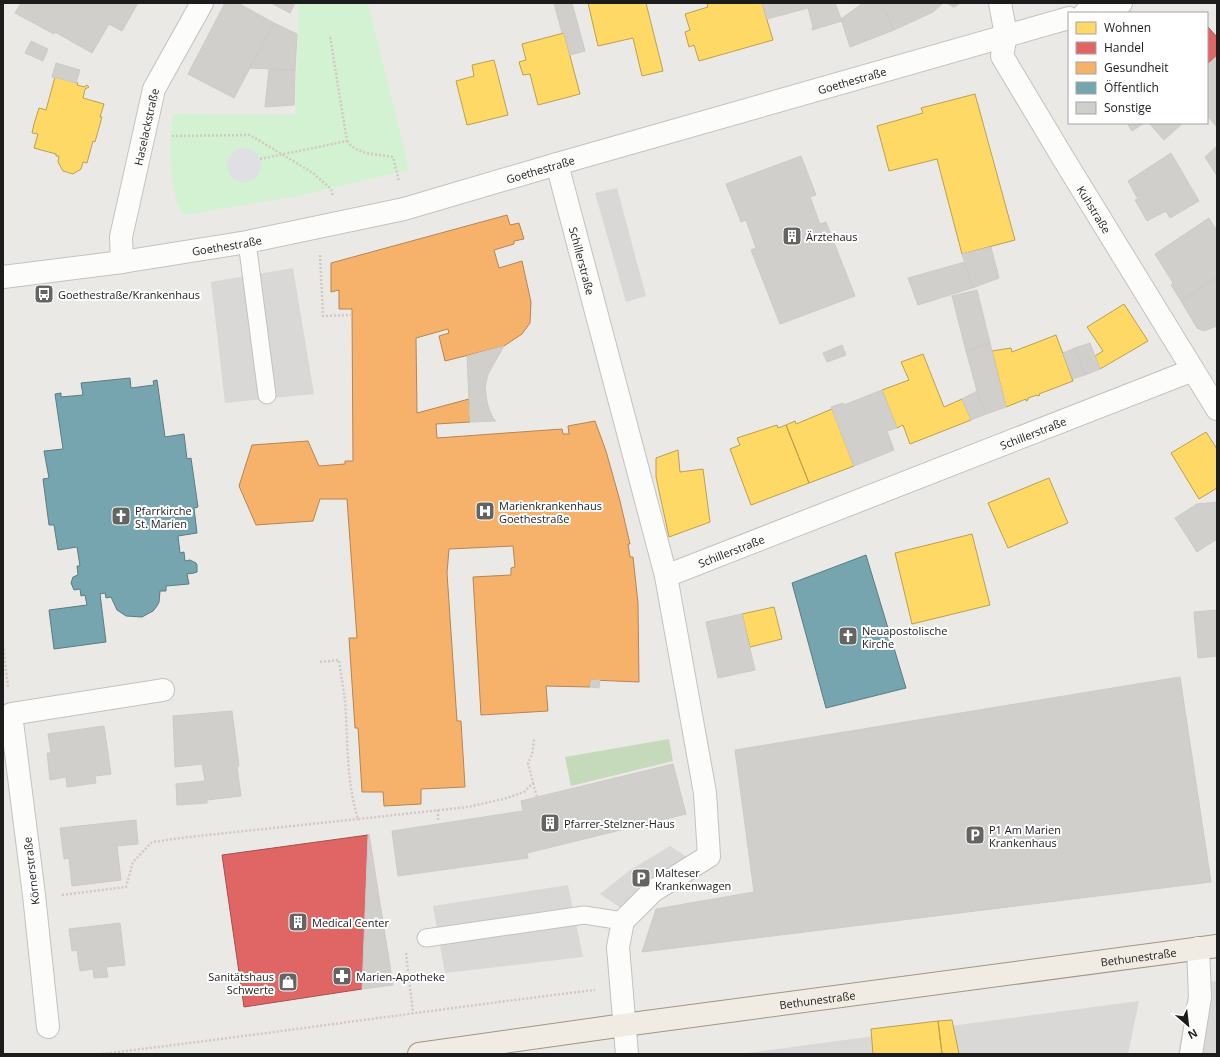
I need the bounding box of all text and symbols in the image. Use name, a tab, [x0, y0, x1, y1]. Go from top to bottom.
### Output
legend	[1068, 12, 1208, 124]
text: Wohnen	[1104, 19, 1151, 36]
text: Handel	[1104, 39, 1144, 56]
text: Gesundheit	[1104, 59, 1169, 76]
street label: Goethestraße	[816, 63, 888, 97]
text: Öffentlich	[1104, 79, 1159, 96]
street label: Haselackstraße	[130, 87, 161, 167]
text: Sonstige	[1104, 99, 1152, 116]
street label: Goethestraße	[504, 152, 576, 186]
street label: Kuhstraße	[1074, 183, 1115, 236]
street label: Schillerstraße	[566, 225, 599, 296]
building icon: Ärztehaus	[781, 225, 803, 247]
place label: Ärztehaus	[806, 229, 858, 244]
street label: Goethestraße	[191, 232, 263, 258]
bus stop icon: Goethestraße/Krankenhaus	[33, 283, 55, 305]
place label: Goethestraße/Krankenhaus	[58, 287, 200, 302]
street label: Schillerstraße	[997, 413, 1068, 452]
place label: Marienkrankenhaus Goethestraße	[499, 498, 602, 526]
hospital icon: Marienkrankenhaus Goethestraße	[474, 500, 496, 522]
place label: Pfarrkirche St. Marien	[135, 503, 192, 531]
church icon: Pfarrkirche St. Marien	[110, 505, 132, 527]
street label: Schillerstraße	[696, 531, 766, 570]
place label: Neuapostolische Kirche	[862, 623, 947, 651]
church icon: Neuapostolische Kirche	[837, 625, 859, 647]
building icon: Pfarrer-Stelzner-Haus	[539, 812, 561, 834]
place label: Pfarrer-Stelzner-Haus	[564, 816, 675, 831]
place label: P1 Am Marien Krankenhaus	[989, 822, 1061, 850]
parking icon: P1 Am Marien Krankenhaus	[964, 824, 986, 846]
street label: Körnerstraße	[19, 836, 43, 906]
place label: Malteser Krankenwagen	[655, 865, 731, 893]
parking icon: Malteser Krankenwagen	[630, 867, 652, 889]
building icon: Medical Center	[287, 911, 309, 933]
place label: Medical Center	[312, 915, 390, 930]
street label: Bethunestraße	[1100, 944, 1177, 969]
pharmacy icon: Marien-Apotheke	[331, 965, 353, 987]
place label: Sanitätshaus Schwerte	[208, 969, 274, 997]
place label: Marien-Apotheke	[356, 969, 445, 984]
shop icon: Sanitätshaus Schwerte	[277, 971, 299, 993]
street label: Bethunestraße	[778, 987, 856, 1012]
north arrow	[1168, 1005, 1208, 1045]
text: N	[1185, 1026, 1200, 1043]

